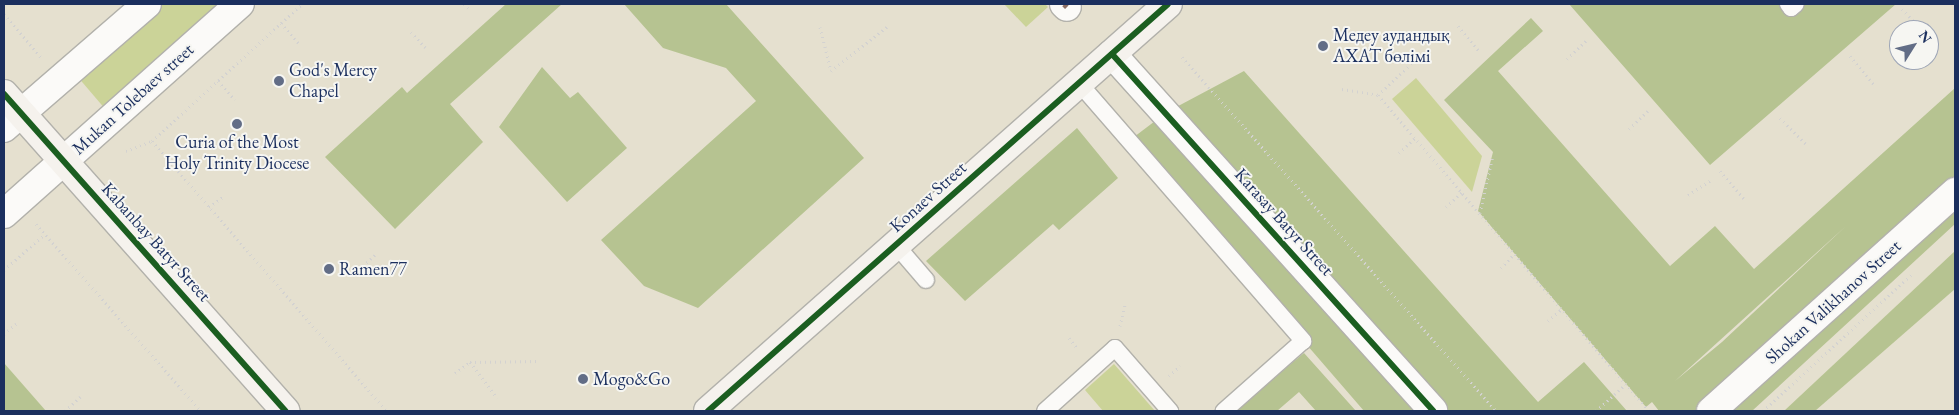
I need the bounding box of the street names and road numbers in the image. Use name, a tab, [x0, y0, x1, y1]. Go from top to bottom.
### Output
street label: Mukan Tolebaev street	[68, 39, 198, 159]
street label: Konaev Street	[885, 157, 971, 237]
street label: Karasay Batyr Street	[1230, 164, 1338, 280]
street label: Kabanbay Batyr Street	[97, 178, 215, 306]
street label: Shokan Valikhanov Street	[1761, 235, 1905, 369]

